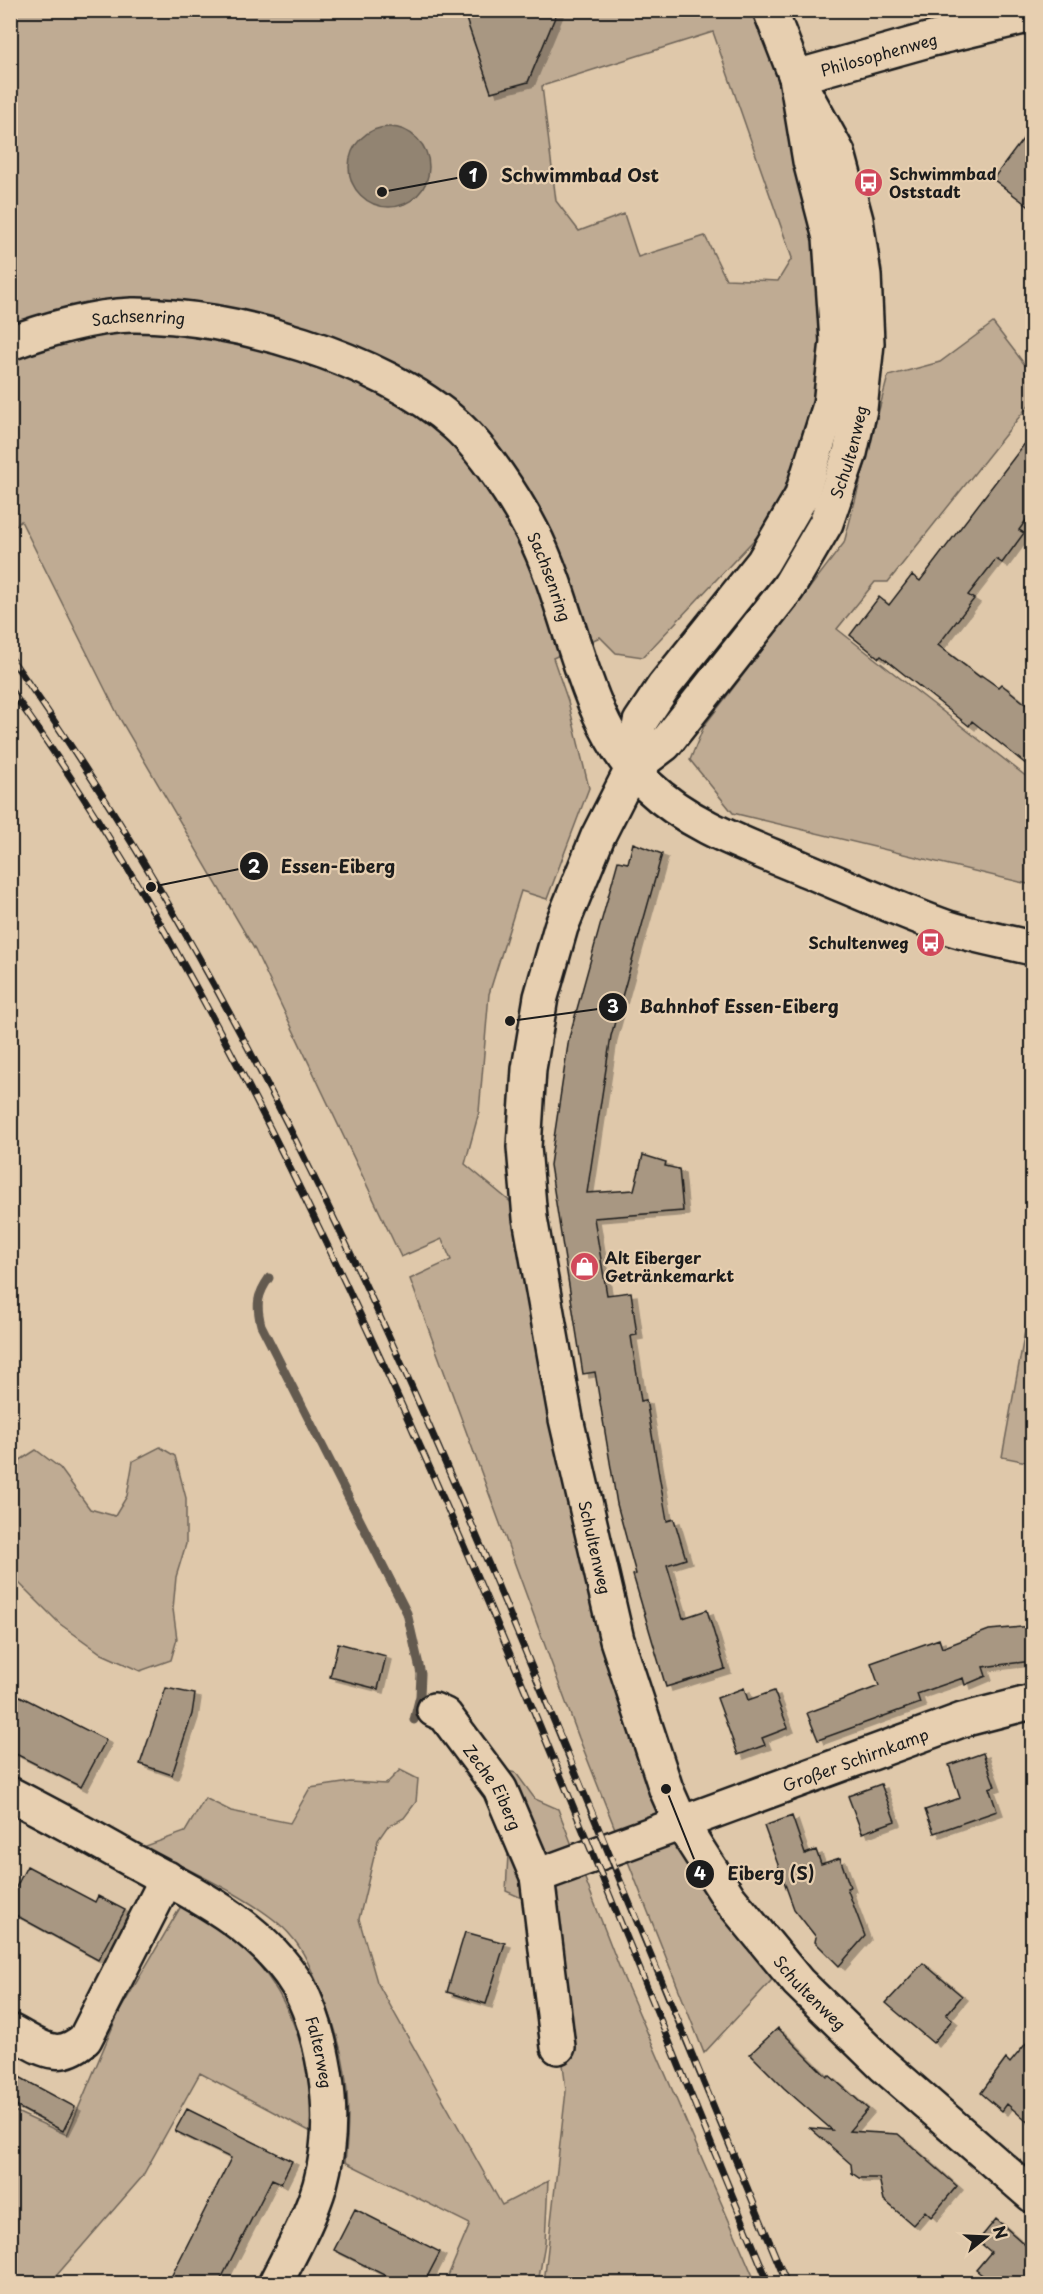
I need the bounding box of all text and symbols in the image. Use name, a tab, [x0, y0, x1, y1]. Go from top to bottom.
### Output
street label: Philosophenweg	[818, 26, 940, 82]
callout: Schwimmbad Ost	[458, 157, 671, 193]
text: 1	[469, 161, 478, 188]
text: Schwimmbad Ost	[501, 161, 659, 188]
place label: Schwimmbad Oststadt	[889, 161, 997, 203]
bus stop icon: Schwimmbad Oststadt	[852, 166, 884, 198]
street label: Sachsenring	[89, 303, 187, 332]
street label: Schultenweg	[823, 403, 872, 502]
street label: Sachsenring	[522, 527, 578, 624]
callout: Essen-Eiberg	[239, 848, 408, 884]
text: 2	[248, 852, 261, 879]
text: Essen-Eiberg	[281, 852, 395, 879]
bus stop icon: Schultenweg	[914, 926, 946, 958]
place label: Schultenweg	[808, 930, 909, 954]
callout: Bahnhof Essen-Eiberg	[598, 989, 850, 1025]
text: 3	[607, 992, 619, 1019]
text: Bahnhof Essen-Eiberg	[639, 992, 839, 1019]
place label: Alt Eiberger Getränkemarkt	[605, 1245, 734, 1287]
shop icon: Alt Eiberger Getränkemarkt	[568, 1250, 600, 1282]
street label: Schultenweg	[573, 1498, 618, 1597]
street label: Großer Schirnkamp	[779, 1721, 932, 1797]
street label: Zeche Eiberg	[458, 1739, 528, 1834]
callout: Eiberg (S)	[685, 1856, 826, 1892]
text: 4	[694, 1859, 706, 1886]
text: Eiberg (S)	[728, 1859, 814, 1886]
street label: Schultenweg	[768, 1950, 852, 2035]
street label: Falterweg	[300, 2013, 339, 2090]
north arrow	[956, 2207, 1016, 2267]
text: N	[988, 2222, 1015, 2242]

